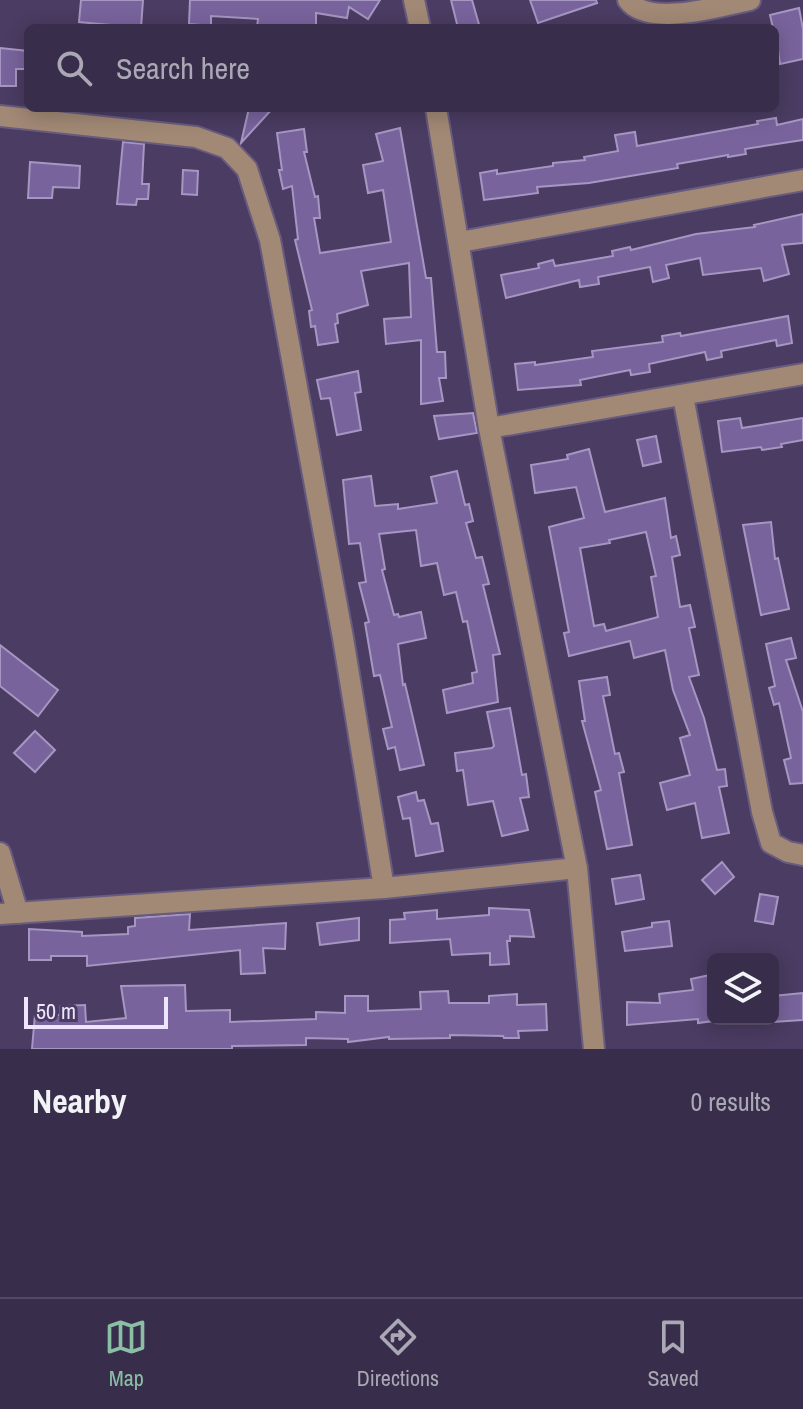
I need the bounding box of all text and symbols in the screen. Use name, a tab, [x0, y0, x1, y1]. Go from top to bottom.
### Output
search box	[24, 24, 779, 112]
icon: search	[52, 46, 96, 90]
text: Search here	[116, 48, 250, 88]
map controls	[707, 953, 779, 1025]
button: layers	[707, 953, 779, 1025]
scale bar	[24, 993, 168, 1029]
text: 50 m	[36, 996, 76, 1026]
text: Nearby	[32, 1078, 127, 1124]
text: 0 results	[690, 1084, 771, 1119]
tab: Map	[104, 1315, 148, 1393]
tab: Directions	[357, 1315, 439, 1393]
tab: Saved	[648, 1315, 699, 1393]

